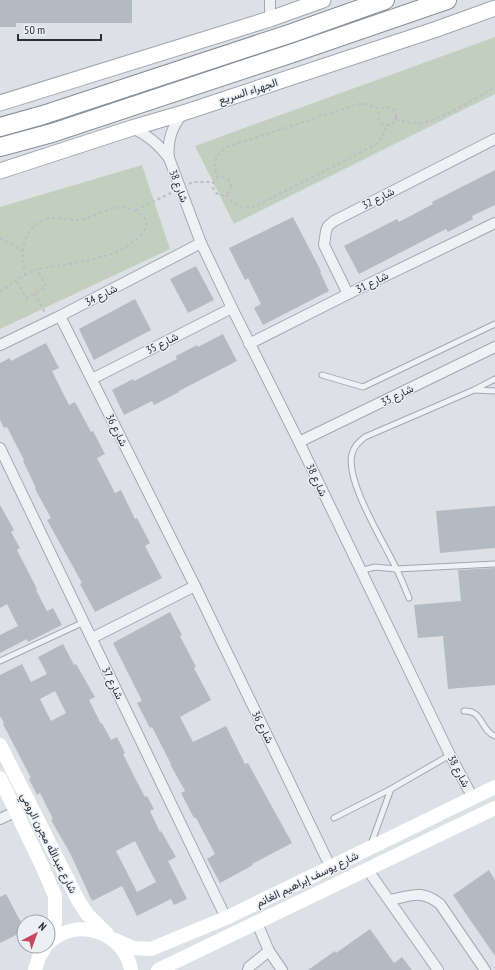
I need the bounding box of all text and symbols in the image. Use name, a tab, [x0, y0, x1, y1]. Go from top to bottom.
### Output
scale bar	[18, 16, 101, 42]
text: 50 m	[24, 22, 45, 37]
street label: الجهراء السريع	[217, 75, 280, 108]
street label: شارع 38	[165, 167, 192, 205]
street label: شارع 32	[360, 184, 397, 213]
street label: شارع 31	[353, 268, 391, 297]
street label: شارع 34	[83, 281, 120, 310]
street label: شارع 35	[144, 329, 181, 358]
street label: شارع 33	[378, 381, 416, 410]
street label: شارع 36	[102, 411, 131, 449]
street label: شارع 38	[302, 461, 331, 499]
street label: شارع 37	[98, 664, 127, 702]
street label: شارع 36	[248, 708, 277, 746]
street label: شارع 38	[444, 753, 473, 790]
street label: شارع عبدالله مجرن الرومي	[15, 790, 81, 897]
street label: شارع يوسف إبراهيم الغانم	[253, 848, 361, 911]
north arrow	[16, 914, 56, 954]
text: N	[36, 919, 49, 934]

